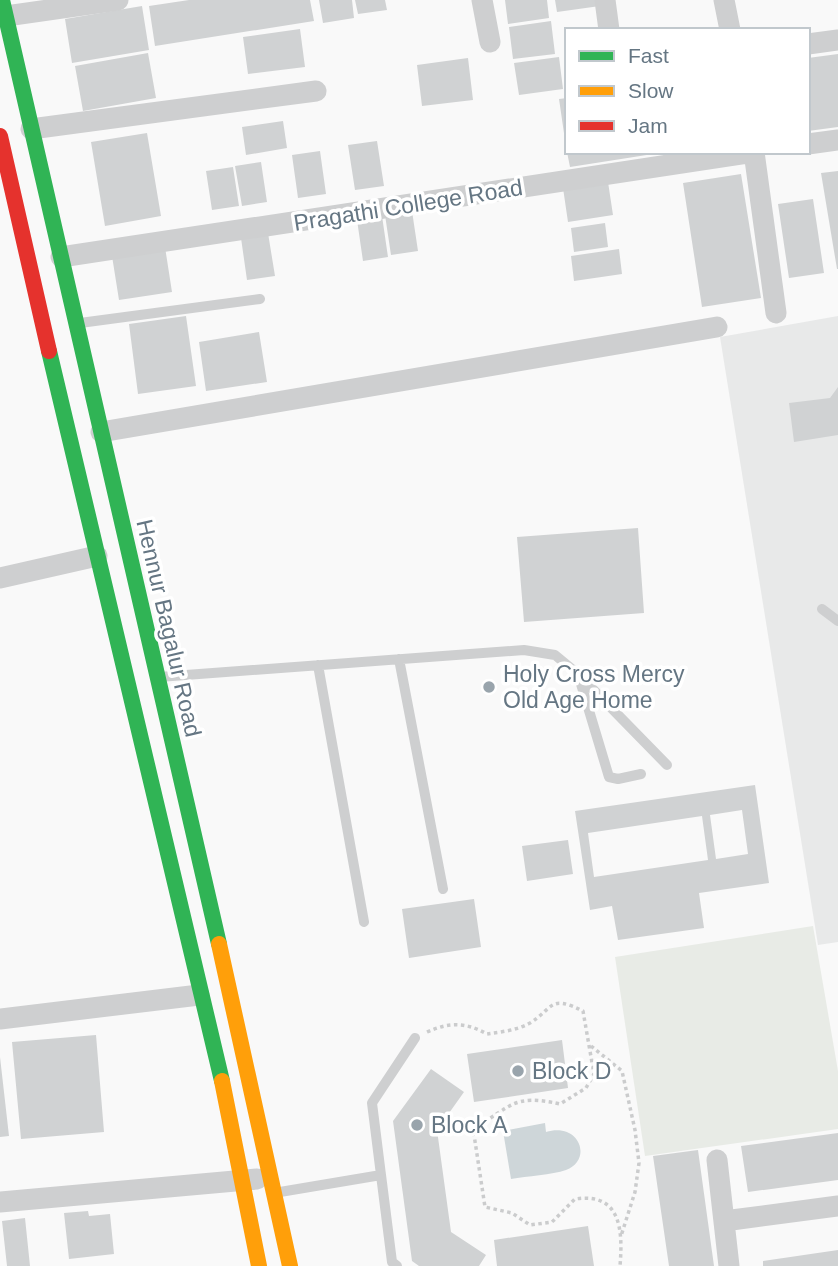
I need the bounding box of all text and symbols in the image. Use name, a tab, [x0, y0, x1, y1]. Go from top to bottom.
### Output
legend	[565, 28, 810, 154]
text: Fast	[628, 44, 669, 67]
text: Slow	[628, 79, 674, 102]
text: Jam	[628, 114, 668, 137]
street label: Pragathi College Road	[292, 174, 524, 236]
street label: Hennur Bagalur Road	[131, 517, 207, 739]
place label: Holy Cross Mercy Old Age Home	[503, 661, 685, 713]
marker: Holy Cross Mercy Old Age Home	[481, 679, 497, 695]
place label: Block D	[532, 1058, 611, 1084]
marker: Block D	[510, 1063, 526, 1079]
place label: Block A	[431, 1112, 508, 1138]
marker: Block A	[409, 1117, 425, 1133]

